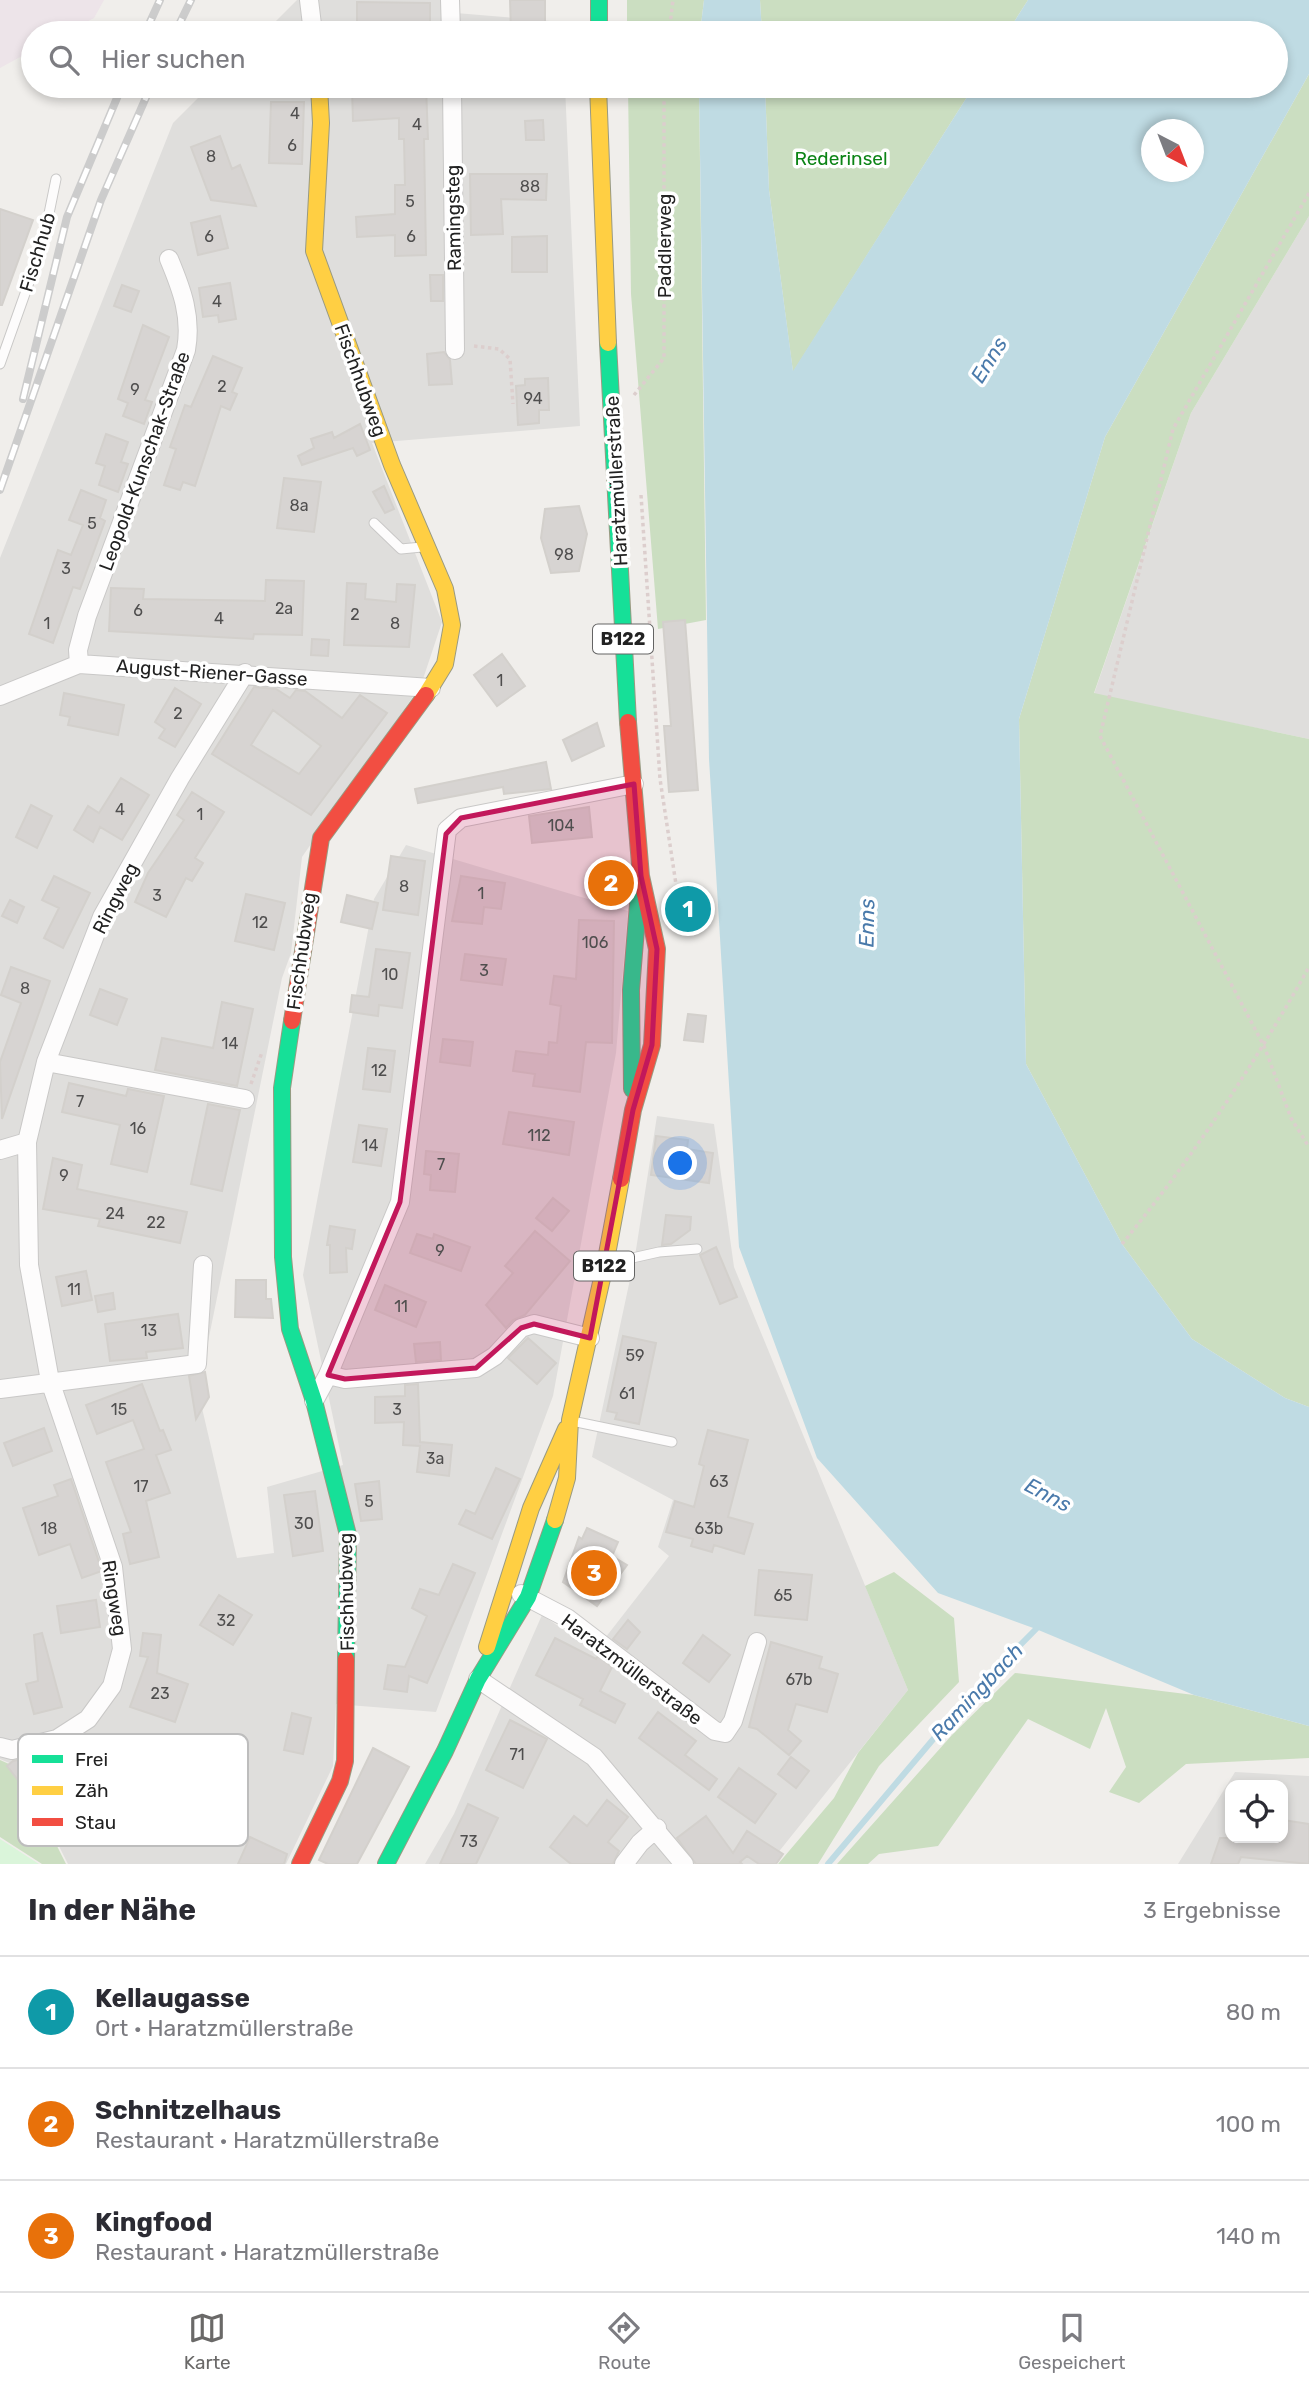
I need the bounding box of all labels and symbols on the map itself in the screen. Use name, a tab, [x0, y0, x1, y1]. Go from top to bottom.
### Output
house number: 4	[290, 104, 300, 123]
house number: 4	[412, 115, 422, 134]
north arrow	[1141, 119, 1204, 182]
house number: 6	[287, 136, 297, 155]
house number: 8	[206, 147, 216, 166]
park label: Rederinsel	[794, 147, 888, 170]
street label: Ramingsteg	[441, 165, 466, 271]
house number: 88	[520, 177, 540, 196]
house number: 5	[405, 192, 415, 211]
street label: Paddlerweg	[653, 194, 676, 298]
street label: Fischhub	[15, 210, 60, 295]
house number: 6	[204, 227, 214, 246]
house number: 6	[406, 227, 416, 246]
house number: 4	[212, 292, 222, 311]
street label: Fischhubweg	[329, 321, 392, 440]
water label: Enns	[965, 332, 1012, 387]
street label: Leopold-Kunschak-Straße	[94, 348, 195, 574]
house number: 2	[217, 377, 227, 396]
house number: 9	[130, 380, 140, 399]
house number: 94	[523, 389, 543, 408]
street label: Haratzmüllerstraße	[601, 395, 632, 567]
house number: 8a	[289, 496, 309, 515]
house number: 5	[87, 514, 97, 533]
house number: 98	[554, 545, 574, 564]
house number: 3	[61, 559, 71, 578]
house number: 2a	[275, 599, 293, 618]
house number: 6	[133, 601, 143, 620]
house number: 2	[350, 605, 360, 624]
house number: 4	[214, 609, 224, 628]
house number: 1	[44, 614, 50, 633]
house number: 8	[390, 614, 400, 633]
road number: B122	[593, 624, 653, 654]
street label: August-Riener-Gasse	[116, 654, 308, 691]
house number: 1	[497, 671, 503, 690]
house number: 2	[173, 704, 183, 723]
house number: 4	[115, 800, 125, 819]
house number: 1	[197, 805, 203, 824]
house number: 104	[548, 816, 575, 835]
pin: 2	[588, 857, 634, 909]
street label: Ringweg	[88, 859, 143, 938]
house number: 8	[399, 877, 409, 896]
pin: 1	[665, 883, 711, 935]
house number: 1	[478, 884, 484, 903]
house number: 3	[152, 886, 162, 905]
street label: Fischhubweg	[282, 891, 321, 1011]
water label: Enns	[854, 898, 879, 948]
house number: 12	[252, 913, 268, 932]
house number: 106	[582, 933, 609, 952]
house number: 3	[479, 961, 489, 980]
house number: 10	[381, 965, 399, 984]
house number: 8	[20, 979, 30, 998]
house number: 14	[222, 1034, 238, 1053]
house number: 12	[371, 1061, 387, 1080]
house number: 7	[76, 1092, 84, 1111]
house number: 16	[130, 1119, 147, 1138]
house number: 112	[527, 1126, 551, 1145]
house number: 14	[362, 1136, 378, 1155]
your location	[663, 1146, 697, 1180]
house number: 7	[437, 1155, 445, 1174]
house number: 9	[59, 1166, 69, 1185]
house number: 24	[105, 1204, 125, 1223]
house number: 22	[147, 1213, 165, 1232]
house number: 9	[435, 1241, 445, 1260]
road number: B122	[574, 1252, 634, 1280]
house number: 11	[67, 1280, 81, 1299]
house number: 11	[394, 1297, 408, 1316]
house number: 13	[141, 1321, 157, 1340]
house number: 59	[626, 1346, 645, 1365]
house number: 61	[619, 1384, 635, 1403]
house number: 15	[111, 1400, 127, 1419]
house number: 3	[392, 1400, 402, 1419]
house number: 3a	[426, 1449, 444, 1468]
house number: 63	[709, 1472, 729, 1491]
water label: Enns	[1021, 1472, 1076, 1517]
house number: 17	[133, 1477, 149, 1496]
house number: 5	[364, 1492, 374, 1511]
house number: 30	[294, 1514, 314, 1533]
house number: 18	[40, 1519, 58, 1538]
house number: 63b	[695, 1519, 723, 1538]
street label: Fischhubweg	[334, 1533, 359, 1651]
pin: 3	[571, 1547, 617, 1599]
street label: Ringweg	[97, 1558, 132, 1638]
house number: 65	[773, 1586, 793, 1605]
street label: Haratzmüllerstraße	[557, 1609, 707, 1730]
house number: 32	[216, 1611, 236, 1630]
water label: Ramingbach	[925, 1638, 1028, 1746]
house number: 67b	[786, 1670, 812, 1689]
house number: 23	[150, 1684, 170, 1703]
legend	[18, 1734, 248, 1846]
house number: 71	[509, 1745, 525, 1764]
text: Frei	[75, 1748, 108, 1771]
text: Zäh	[75, 1779, 108, 1802]
text: Stau	[75, 1811, 116, 1834]
house number: 73	[460, 1832, 478, 1851]

